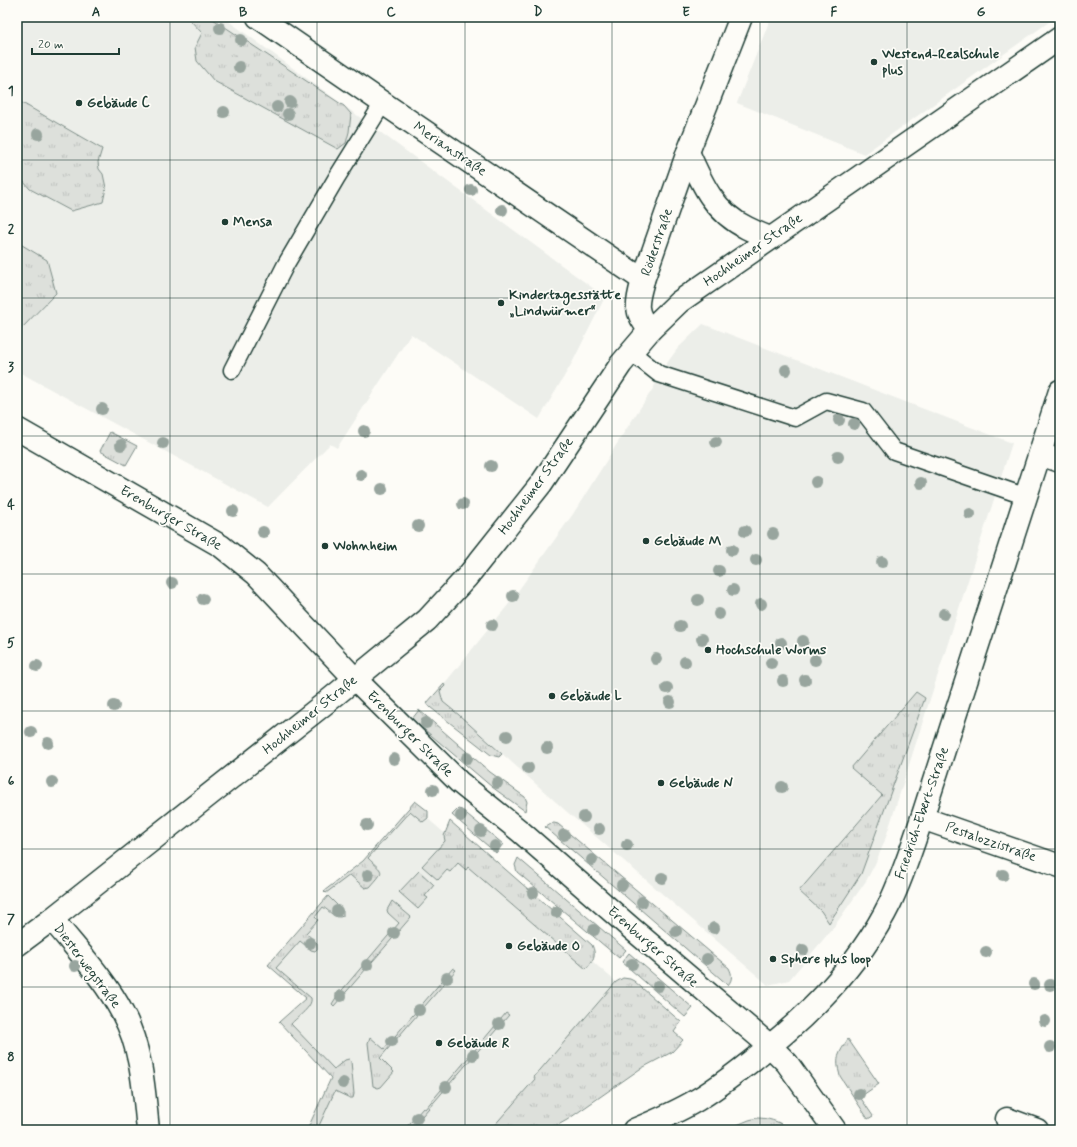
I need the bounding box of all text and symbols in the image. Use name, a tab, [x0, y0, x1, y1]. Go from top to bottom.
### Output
text: A	[92, 4, 100, 21]
text: B	[239, 4, 248, 21]
text: C	[386, 4, 396, 21]
text: D	[534, 4, 543, 21]
text: E	[682, 4, 690, 21]
text: F	[831, 4, 838, 21]
text: G	[977, 4, 986, 21]
scale bar	[32, 30, 119, 56]
text: 20 m	[38, 37, 64, 53]
place label: Westend-Realschule plus	[881, 45, 999, 79]
marker: Westend-Realschule plus	[869, 57, 879, 67]
text: 1	[8, 83, 14, 100]
place label: Gebäude C	[87, 94, 150, 112]
marker: Gebäude C	[74, 98, 84, 108]
street label: Merianstraße	[410, 118, 490, 180]
street label: Röderstraße	[637, 206, 677, 278]
street label: Hochheimer Straße	[700, 209, 806, 291]
place label: Mensa	[233, 213, 273, 231]
marker: Mensa	[220, 217, 230, 227]
text: 2	[8, 221, 15, 238]
place label: Kindertagesstätte „Lindwürmer“	[509, 286, 621, 320]
marker: Kindertagesstätte „Lindwürmer“	[496, 298, 506, 308]
text: 3	[8, 359, 14, 376]
street label: Hochheimer Straße	[494, 433, 578, 539]
street label: Erenburger Straße	[116, 481, 225, 556]
text: 4	[7, 497, 15, 514]
place label: Gebäude M	[654, 532, 721, 550]
marker: Gebäude M	[641, 536, 651, 546]
place label: Wohnheim	[332, 537, 397, 555]
marker: Wohnheim	[320, 541, 330, 551]
text: 5	[7, 635, 15, 652]
place label: Hochschule Worms	[716, 641, 827, 659]
marker: Hochschule Worms	[703, 645, 713, 655]
street label: Hochheimer Straße	[259, 671, 361, 759]
street label: Erenburger Straße	[362, 687, 457, 782]
place label: Gebäude L	[560, 687, 622, 705]
marker: Gebäude L	[547, 691, 557, 701]
street label: Friedrich-Ebert-Straße	[891, 744, 953, 882]
text: 6	[8, 773, 15, 790]
place label: Gebäude N	[669, 774, 733, 792]
marker: Gebäude N	[656, 778, 666, 788]
street label: Pestalozzistraße	[943, 818, 1039, 866]
street label: Erenburger Straße	[602, 903, 702, 993]
text: 7	[7, 911, 15, 928]
street label: Diesterwegstraße	[48, 920, 125, 1013]
place label: Gebäude O	[517, 937, 580, 955]
marker: Gebäude O	[504, 941, 514, 951]
place label: Sphere plus loop	[781, 950, 871, 968]
marker: Sphere plus loop	[768, 954, 778, 964]
place label: Gebäude R	[447, 1034, 509, 1052]
marker: Gebäude R	[434, 1038, 444, 1048]
text: 8	[7, 1049, 15, 1066]

